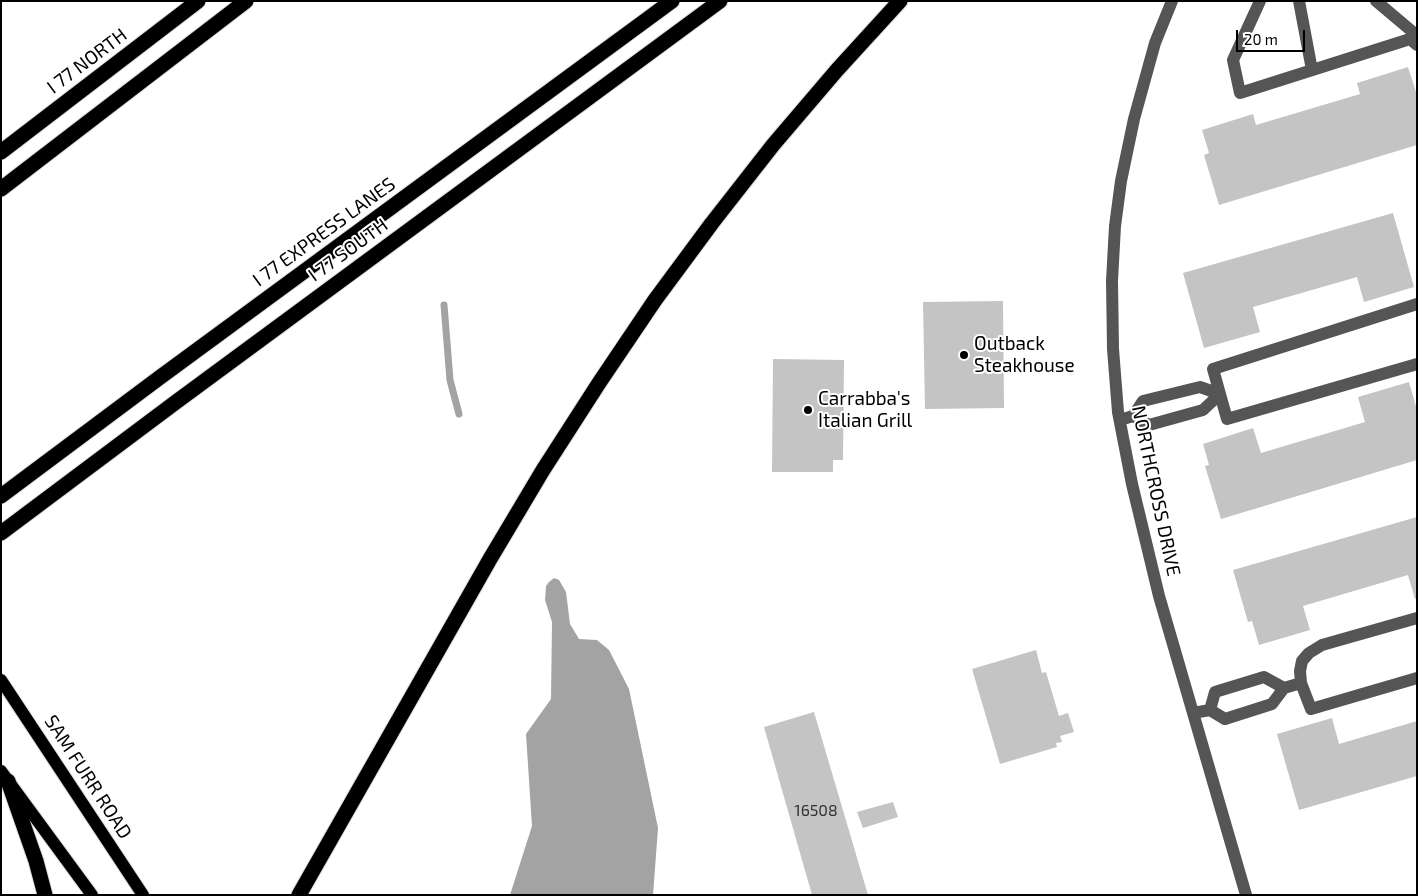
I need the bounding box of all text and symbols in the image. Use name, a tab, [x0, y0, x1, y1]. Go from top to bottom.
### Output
scale bar	[1238, 20, 1307, 52]
street label: I 77 NORTH	[43, 24, 131, 98]
text: 20 m	[1244, 30, 1278, 48]
street label: I 77 EXPRESS LANES	[248, 173, 400, 291]
street label: I 77 SOUTH	[304, 214, 392, 286]
place label: Outback Steakhouse	[974, 333, 1075, 377]
marker: Outback Steakhouse	[958, 349, 970, 361]
place label: Carrabba's Italian Grill	[818, 388, 912, 432]
marker: Carrabba's Italian Grill	[802, 404, 814, 416]
street label: NORTHCROSS DRIVE	[1127, 404, 1185, 578]
street label: SAM FURR ROAD	[40, 711, 136, 843]
house number: 16508	[794, 801, 838, 821]

